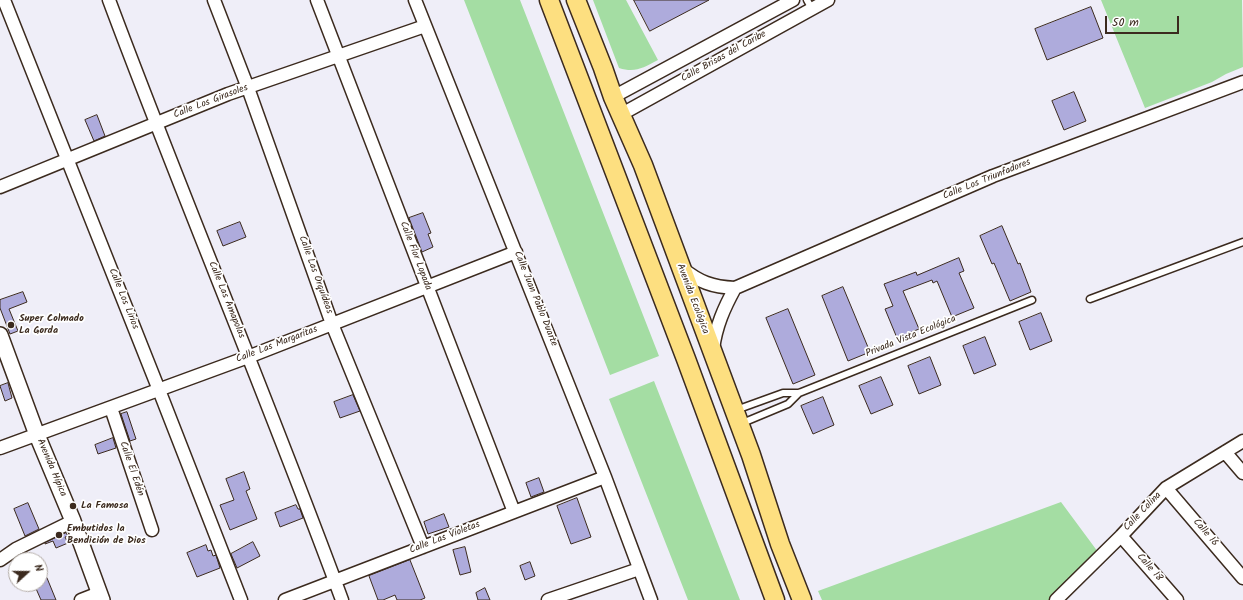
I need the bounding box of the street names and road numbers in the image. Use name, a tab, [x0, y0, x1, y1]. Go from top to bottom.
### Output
street label: Calle Brisas del Caribe	[679, 29, 769, 85]
street label: Calle Los Girasoles	[172, 82, 250, 122]
street label: Calle Los Triunfadores	[941, 157, 1033, 203]
street label: Calle Flor Lopada	[396, 220, 434, 292]
street label: Calle Las Orquídeas	[295, 234, 335, 316]
street label: Calle Juan Pablo Duarte	[510, 250, 560, 348]
street label: Calle Las Amapolas	[205, 260, 247, 340]
street label: Avenida Ecológica	[673, 262, 711, 336]
street label: Calle Los Lirios	[105, 267, 141, 331]
street label: Privada Vista Ecológica	[864, 313, 958, 361]
street label: Calle Las Margaritas	[235, 324, 319, 366]
street label: Avenida Hípica	[33, 437, 69, 499]
street label: Calle El Edén	[116, 440, 146, 498]
street label: Calle Colina	[1122, 490, 1164, 534]
street label: Calle 16	[1190, 517, 1220, 549]
street label: Calle Las Violetas	[408, 519, 482, 557]
street label: Calle 18	[1134, 552, 1164, 584]

